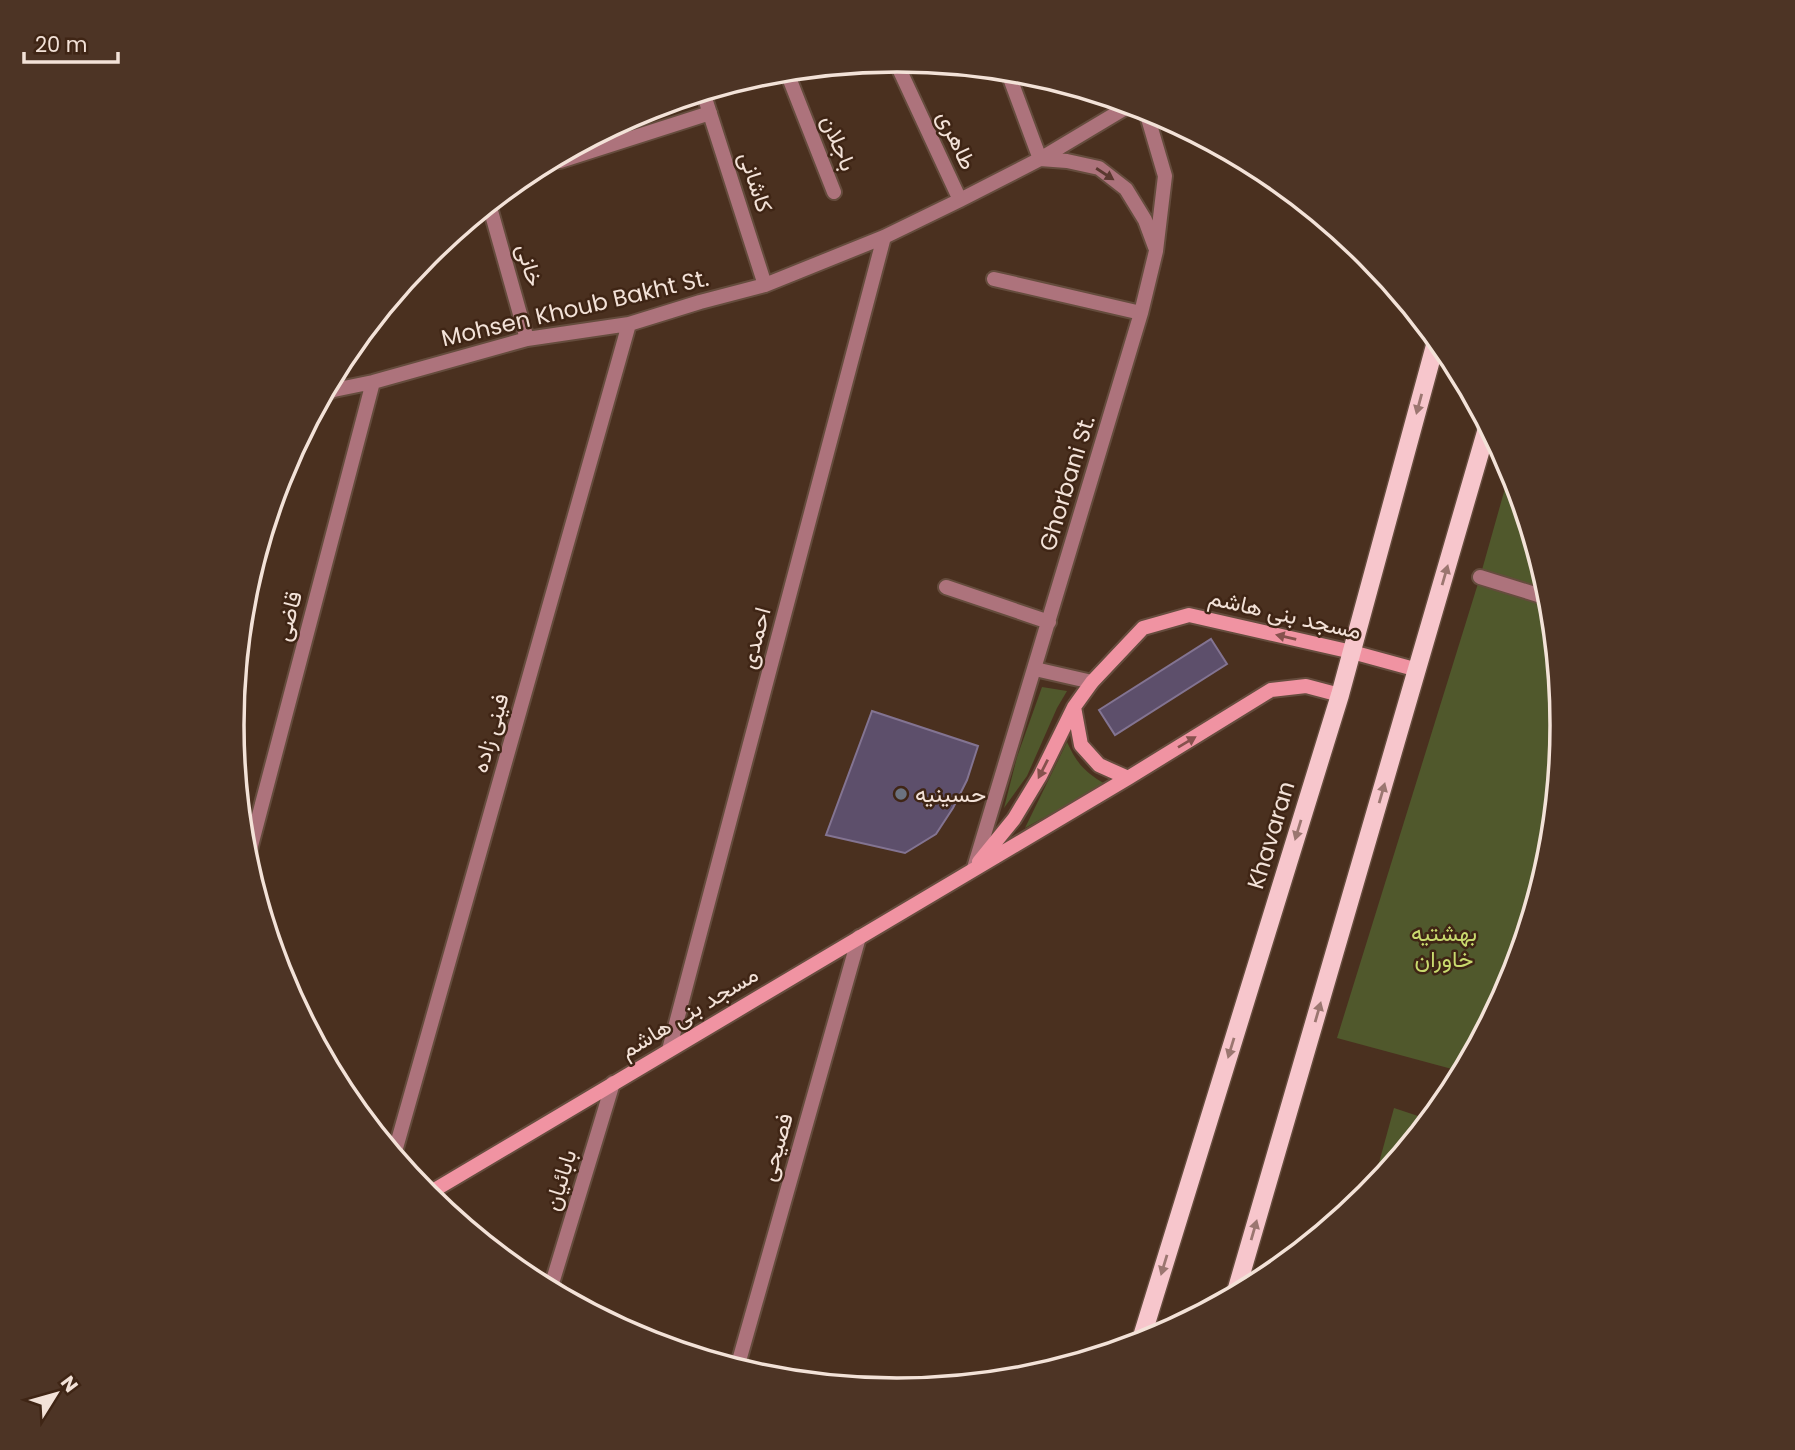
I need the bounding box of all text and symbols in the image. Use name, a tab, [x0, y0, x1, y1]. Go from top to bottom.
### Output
scale bar	[24, 21, 119, 65]
text: 20 m	[35, 30, 88, 59]
street label: طاهری	[929, 105, 985, 175]
street label: باجلان	[813, 110, 865, 176]
street label: کاشانی	[731, 148, 781, 216]
one-way arrow	[1095, 167, 1115, 180]
street label: خانی	[509, 240, 551, 290]
street label: Mohsen Khoub Bakht St.	[438, 262, 712, 354]
one-way arrow	[1413, 393, 1424, 415]
street label: Ghorbani St.	[1031, 411, 1103, 555]
one-way arrow	[1441, 564, 1451, 585]
street label: مسجد بنی هاشم	[1205, 581, 1365, 647]
street label: قاضی	[266, 587, 310, 645]
street label: احمدی	[731, 604, 779, 672]
one-way arrow	[1275, 631, 1297, 642]
street label: فینی زاده	[463, 690, 517, 776]
one-way arrow	[1177, 736, 1196, 748]
one-way arrow	[1038, 759, 1049, 779]
street label: Khavaran	[1239, 777, 1303, 893]
place label: حسینیه	[915, 778, 986, 810]
one-way arrow	[1377, 782, 1387, 803]
marker: حسینیه	[893, 786, 909, 802]
one-way arrow	[1293, 820, 1303, 841]
park label: بهشتیه خاوران	[1411, 917, 1477, 975]
street label: مسجد بنی هاشم	[614, 958, 764, 1066]
one-way arrow	[1313, 1000, 1324, 1022]
one-way arrow	[1226, 1038, 1236, 1059]
street label: فصیحی	[751, 1109, 801, 1185]
street label: بابائیان	[536, 1145, 584, 1215]
one-way arrow	[1250, 1219, 1260, 1240]
one-way arrow	[1159, 1255, 1169, 1276]
north arrow	[21, 1359, 91, 1429]
text: N	[54, 1370, 84, 1398]

